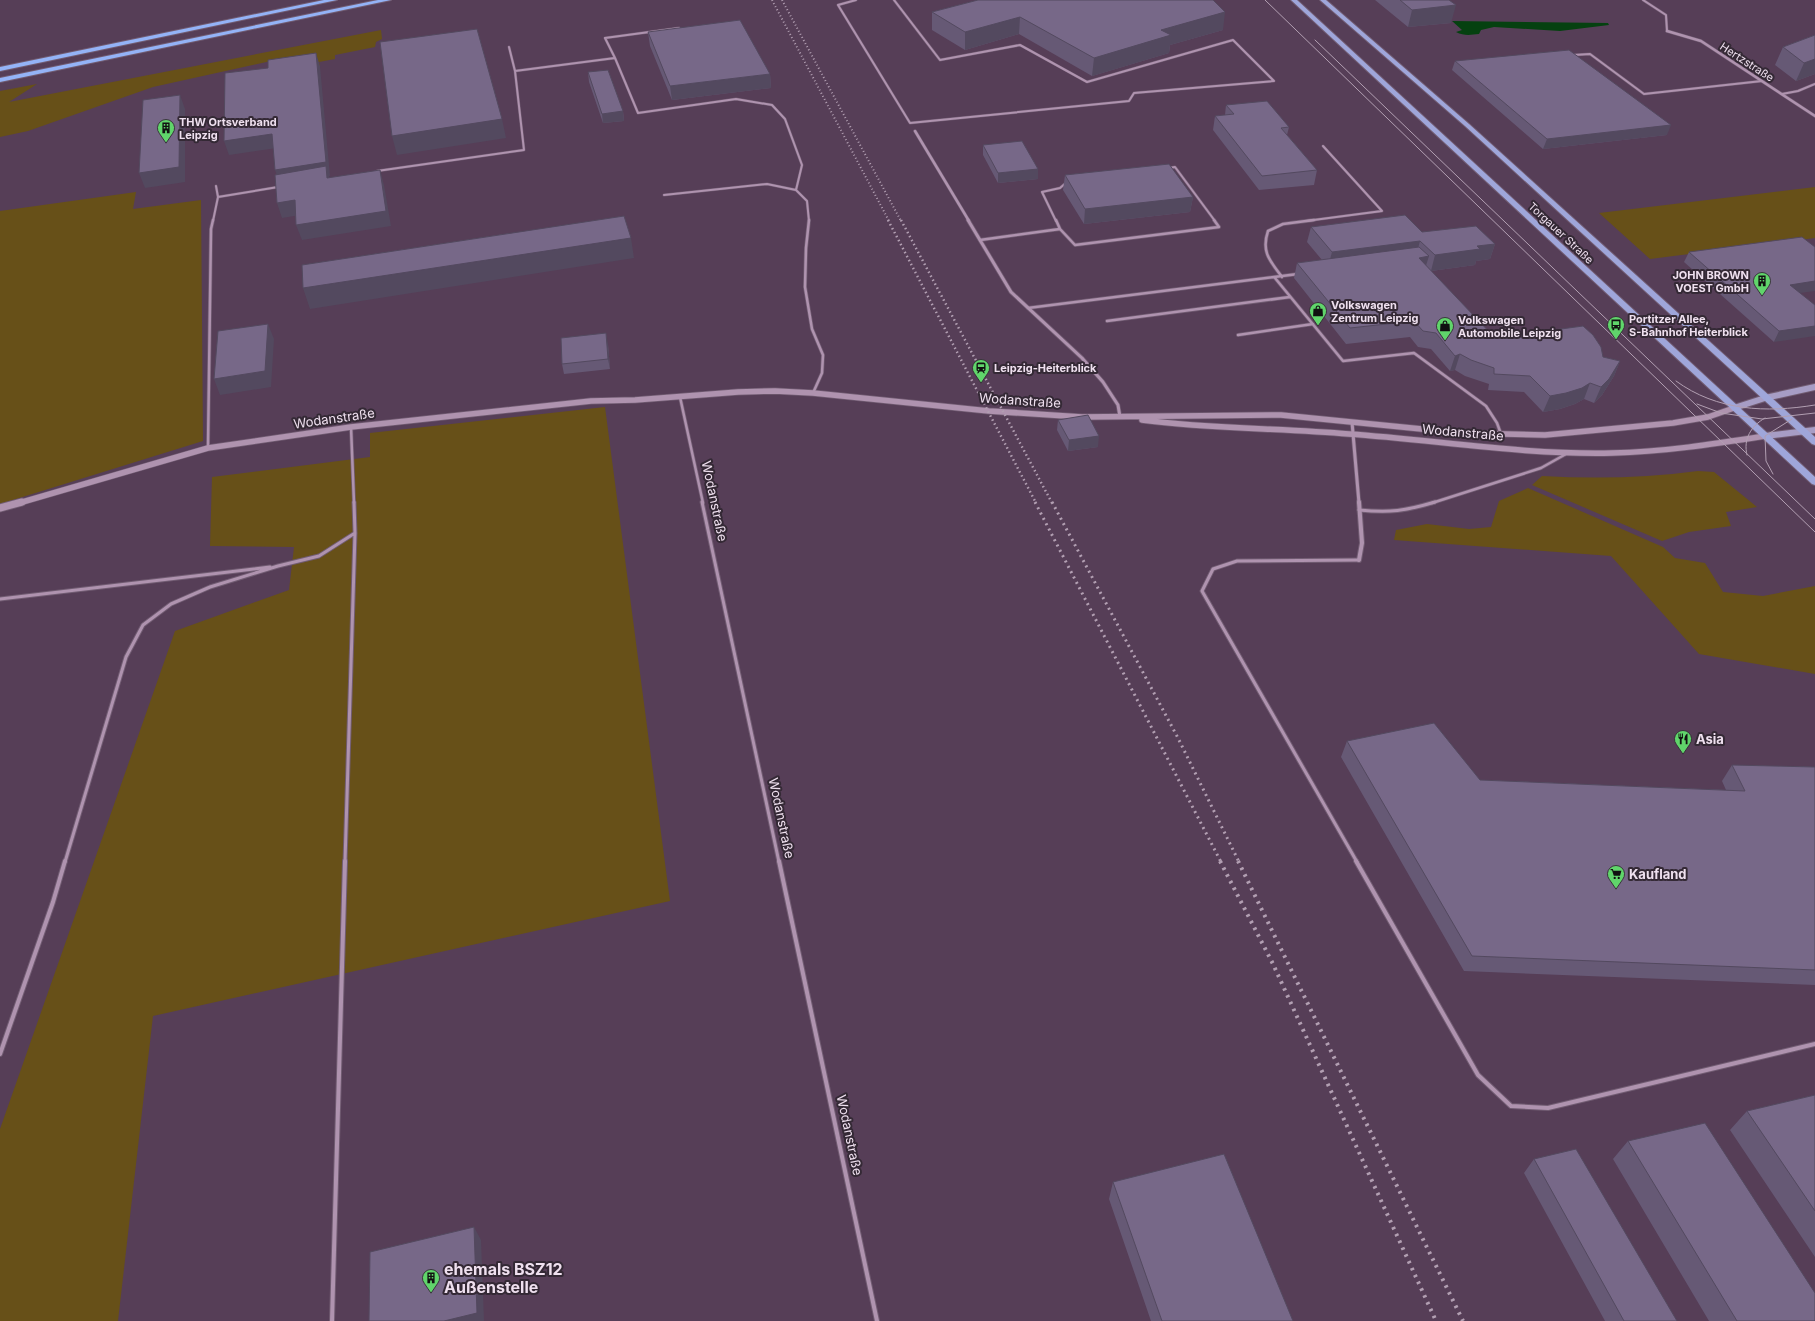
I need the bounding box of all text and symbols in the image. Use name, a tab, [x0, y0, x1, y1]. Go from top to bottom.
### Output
street label: Hertzstraße	[1717, 39, 1777, 85]
place label: THW Ortsverband Leipzig	[179, 115, 277, 142]
building icon: THW Ortsverband Leipzig	[156, 118, 176, 143]
street label: Torgauer Straße	[1525, 199, 1597, 267]
place label: JOHN BROWN VOEST GmbH	[1672, 268, 1749, 295]
building icon: JOHN BROWN VOEST GmbH	[1752, 271, 1772, 296]
place label: Volkswagen Zentrum Leipzig	[1331, 298, 1418, 325]
shop icon: Volkswagen Zentrum Leipzig	[1308, 301, 1328, 326]
place label: Portitzer Allee, S-Bahnhof Heiterblick	[1629, 312, 1749, 339]
place label: Volkswagen Automobile Leipzig	[1458, 313, 1561, 340]
bus stop icon: Portitzer Allee, S-Bahnhof Heiterblick	[1606, 315, 1626, 340]
shop icon: Volkswagen Automobile Leipzig	[1435, 316, 1455, 341]
station icon: Leipzig-Heiterblick	[971, 358, 991, 383]
place label: Leipzig-Heiterblick	[994, 361, 1097, 375]
street label: Wodanstraße	[979, 389, 1061, 411]
street label: Wodanstraße	[292, 404, 376, 432]
street label: Wodanstraße	[1422, 420, 1504, 444]
street label: Wodanstraße	[699, 459, 731, 543]
restaurant icon: Asia	[1673, 729, 1693, 754]
place label: Asia	[1696, 731, 1724, 747]
street label: Wodanstraße	[766, 776, 798, 860]
supermarket icon: Kaufland	[1606, 864, 1626, 889]
place label: Kaufland	[1629, 866, 1687, 882]
street label: Wodanstraße	[834, 1093, 866, 1177]
place label: ehemals BSZ12 Außenstelle	[444, 1259, 563, 1297]
building icon: ehemals BSZ12 Außenstelle	[421, 1268, 441, 1293]

